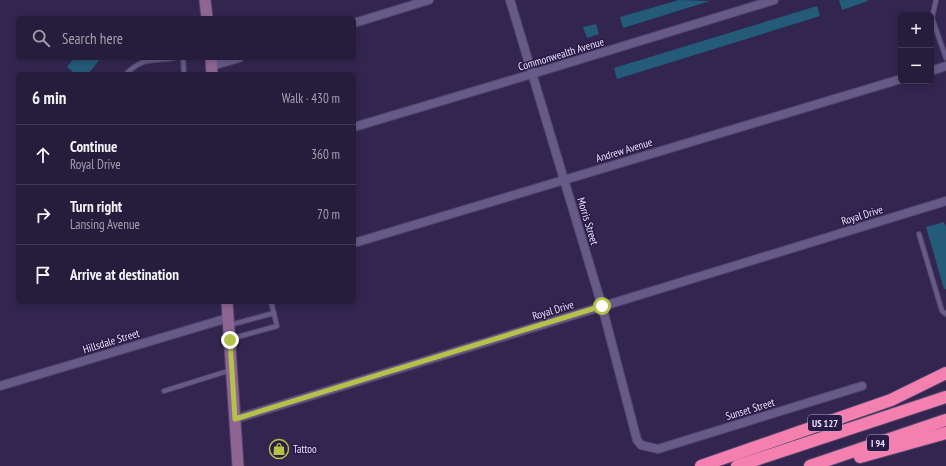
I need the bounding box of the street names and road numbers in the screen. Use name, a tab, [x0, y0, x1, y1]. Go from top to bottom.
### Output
street label: Commonwealth Avenue	[516, 34, 606, 74]
street label: Andrew Avenue	[594, 135, 654, 165]
street label: Morris Street	[574, 196, 602, 246]
street label: Royal Drive	[839, 202, 885, 228]
street label: Royal Drive	[530, 297, 576, 323]
street label: Hillsdale Street	[81, 326, 141, 356]
street label: Sunset Street	[724, 395, 776, 423]
road number: US 127	[808, 415, 842, 431]
road number: I 94	[867, 435, 889, 451]

